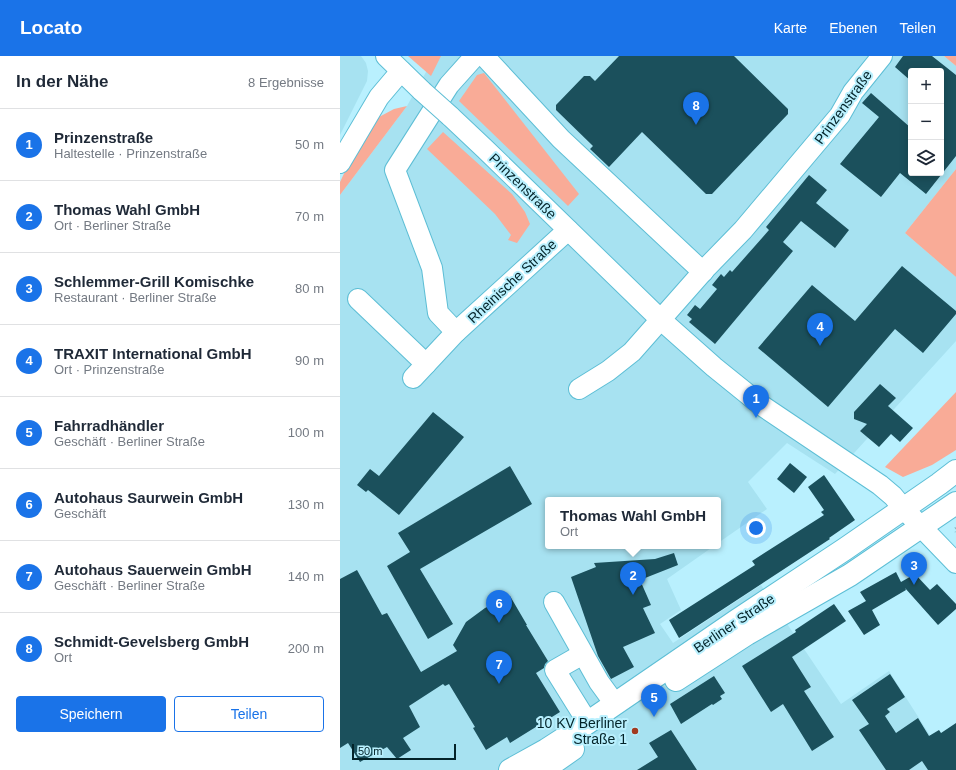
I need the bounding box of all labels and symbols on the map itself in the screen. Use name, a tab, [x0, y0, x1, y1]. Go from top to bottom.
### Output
street label: Prinzenstraße	[811, 67, 875, 147]
pin: 8	[683, 92, 709, 125]
street label: Prinzenstraße	[486, 150, 560, 222]
street label: Rheinische Straße	[464, 236, 560, 326]
pin: 4	[807, 313, 833, 346]
pin: 1	[743, 385, 769, 418]
your location	[746, 518, 766, 538]
pin: 3	[901, 552, 927, 585]
pin: 2	[620, 562, 646, 595]
pin: 6	[486, 590, 512, 623]
street label: Berliner Straße	[690, 590, 778, 656]
pin: 7	[486, 651, 512, 684]
pin: 5	[641, 684, 667, 717]
place label: 10 KV Berliner Straße 1	[537, 715, 627, 747]
marker: 10 KV Berliner Straße 1	[630, 726, 640, 736]
scale bar	[352, 742, 456, 761]

